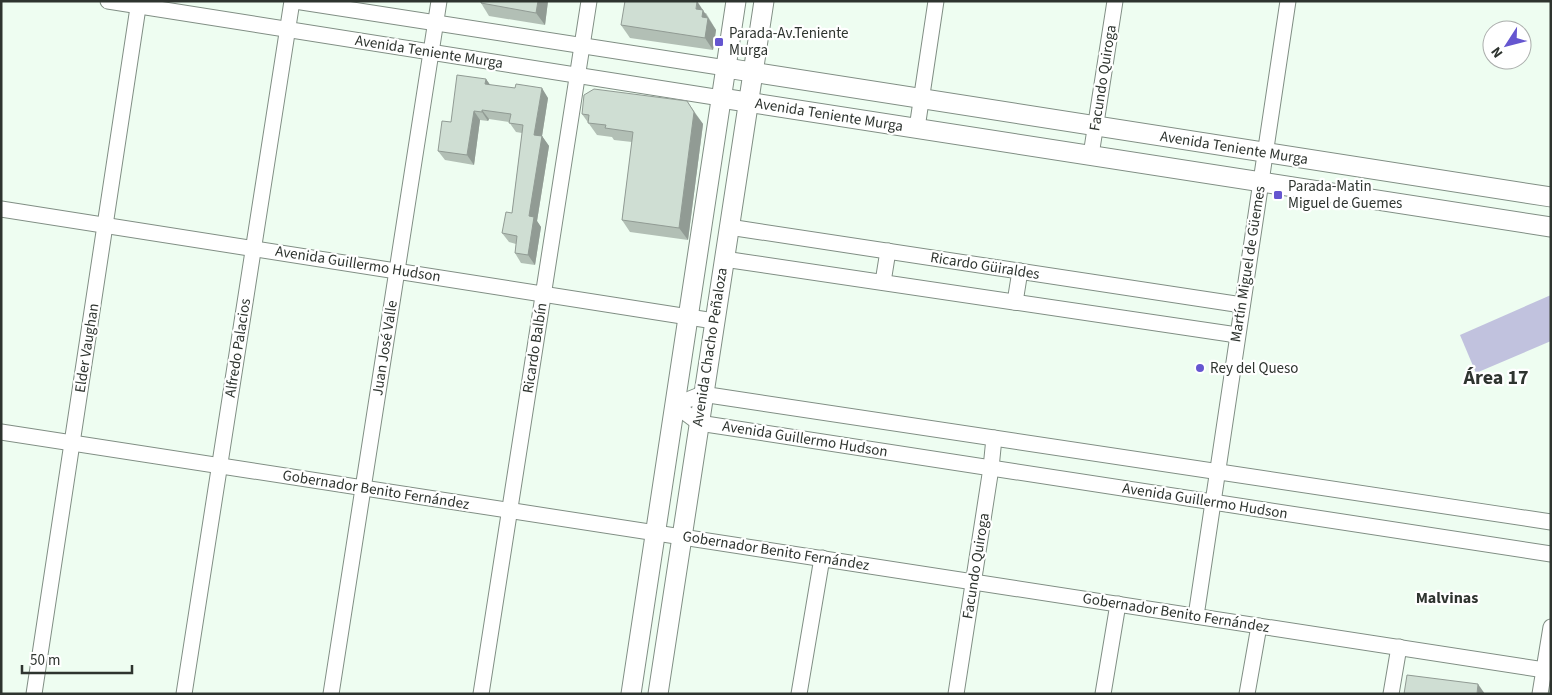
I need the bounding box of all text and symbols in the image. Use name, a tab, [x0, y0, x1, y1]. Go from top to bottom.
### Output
north arrow	[1482, 20, 1532, 70]
place label: Parada-Av.Teniente Murga	[729, 23, 848, 61]
street label: Facundo Quiroga	[1084, 24, 1122, 132]
street label: Avenida Teniente Murga	[354, 30, 504, 74]
marker: Parada-Av.Teniente Murga	[713, 36, 725, 48]
text: N	[1486, 42, 1508, 62]
street label: Avenida Teniente Murga	[754, 93, 904, 137]
street label: Avenida Teniente Murga	[1159, 126, 1309, 170]
place label: Parada-Matin Miguel de Guemes	[1288, 176, 1402, 214]
street label: Martín Miguel de Güemes	[1225, 184, 1271, 344]
marker: Parada-Matin Miguel de Guemes	[1272, 189, 1284, 201]
street label: Avenida Guillermo Hudson	[274, 241, 442, 287]
street label: Ricardo Güiraldes	[929, 247, 1041, 285]
street label: Avenida Chacho Peñaloza	[687, 266, 733, 428]
street label: Alfredo Palacios	[220, 297, 256, 399]
street label: Juan José Valle	[367, 299, 403, 397]
street label: Ricardo Balbín	[517, 301, 553, 395]
street label: Elder Vaughan	[70, 302, 104, 394]
place label: Rey del Queso	[1210, 358, 1298, 379]
marker: Rey del Queso	[1194, 362, 1206, 374]
district label: Área 17	[1462, 364, 1529, 392]
street label: Avenida Guillermo Hudson	[721, 416, 889, 462]
street label: Gobernador Benito Fernández	[281, 465, 471, 515]
street label: Avenida Guillermo Hudson	[1121, 478, 1289, 524]
street label: Facundo Quiroga	[957, 512, 995, 620]
street label: Gobernador Benito Fernández	[681, 526, 871, 576]
district label: Malvinas	[1416, 587, 1478, 609]
street label: Gobernador Benito Fernández	[1081, 588, 1271, 638]
scale bar	[22, 642, 132, 674]
text: 50 m	[30, 650, 60, 671]

